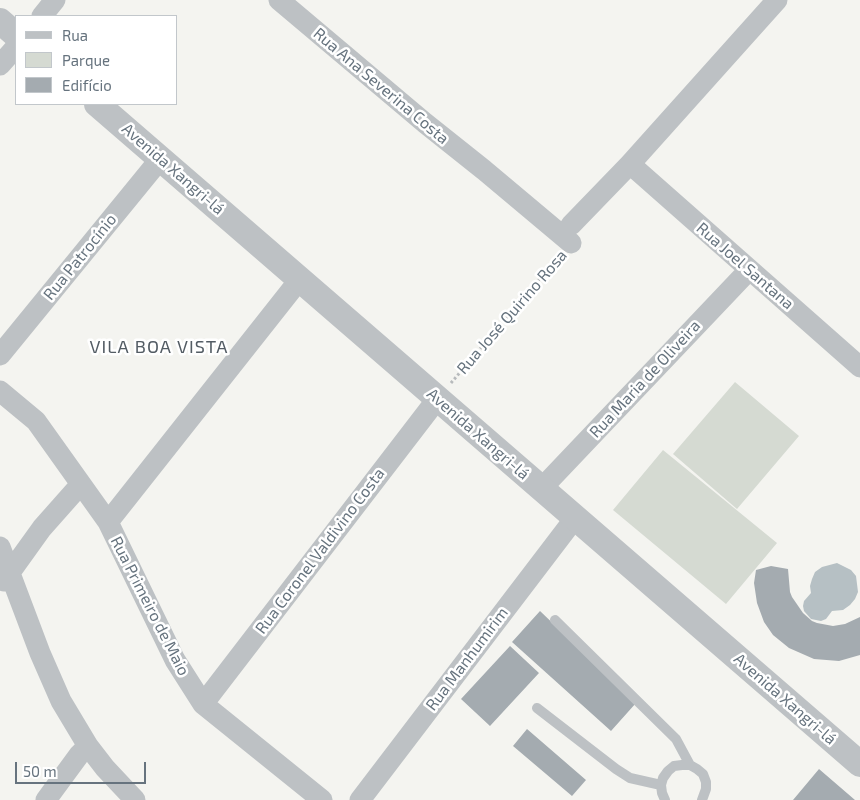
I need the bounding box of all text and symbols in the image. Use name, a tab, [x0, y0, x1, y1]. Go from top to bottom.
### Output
legend	[15, 15, 178, 105]
street label: Rua Ana Severina Costa	[309, 24, 453, 148]
text: Rua	[62, 26, 88, 44]
text: Parque	[62, 51, 110, 69]
text: Edifício	[62, 76, 112, 94]
street label: Avenida Xangri-lá	[118, 119, 228, 219]
street label: Rua Patrocínio	[39, 210, 121, 304]
street label: Rua Joel Santana	[692, 218, 798, 314]
street label: Rua José Quirino Rosa	[453, 246, 571, 378]
street label: Rua Maria de Oliveira	[586, 316, 704, 442]
district label: VILA BOA VISTA	[88, 336, 230, 358]
street label: Avenida Xangri-lá	[423, 384, 533, 484]
street label: Rua Coronel Valdivino Costa	[251, 464, 389, 638]
street label: Rua Primeiro de Maio	[107, 533, 193, 679]
street label: Rua Manhumirim	[422, 604, 512, 714]
street label: Avenida Xangri-lá	[730, 649, 840, 749]
scale bar	[18, 752, 149, 784]
text: 50 m	[23, 762, 57, 780]

